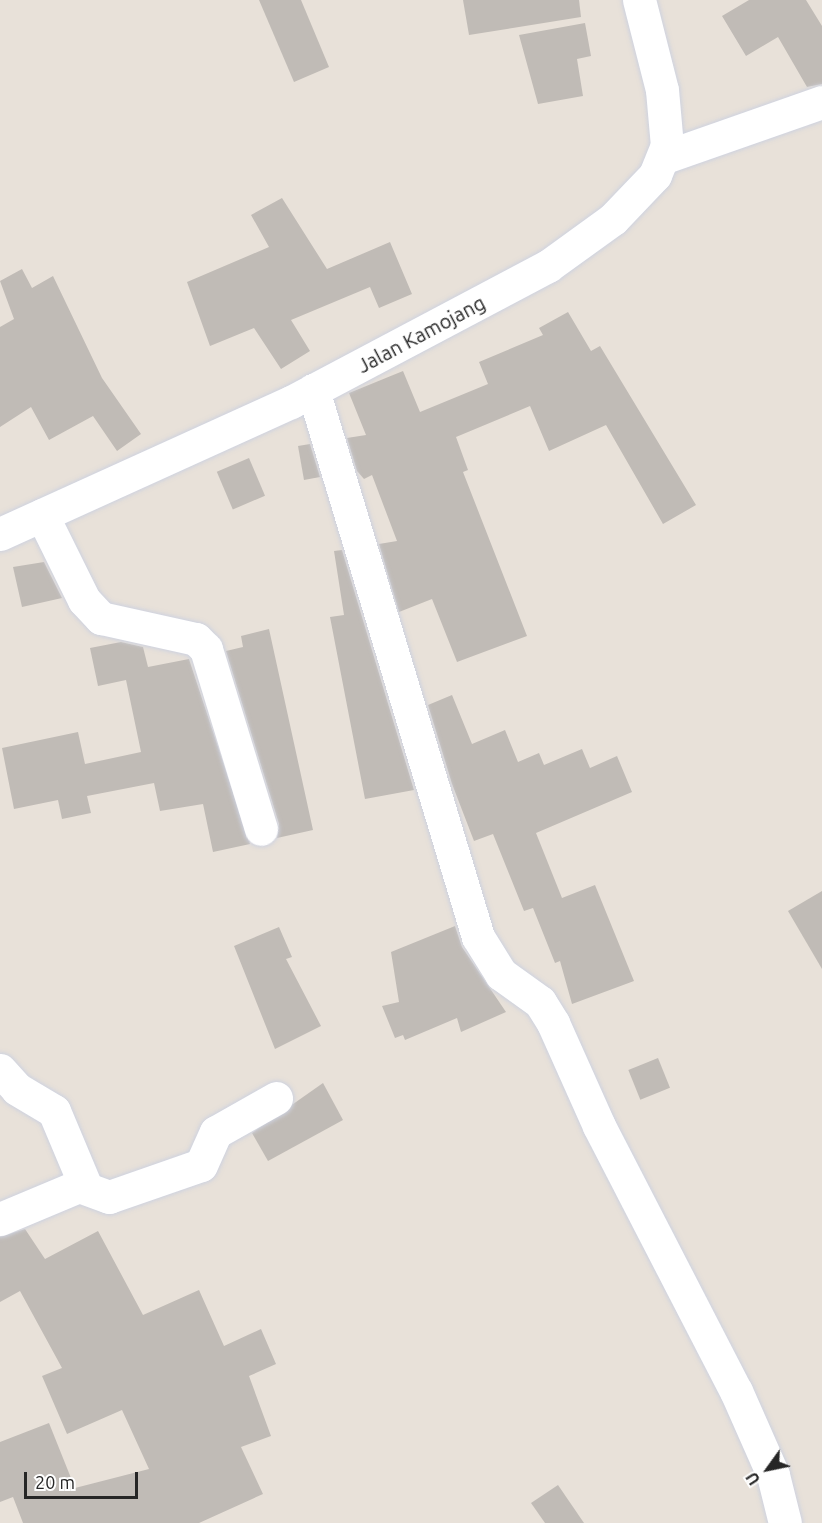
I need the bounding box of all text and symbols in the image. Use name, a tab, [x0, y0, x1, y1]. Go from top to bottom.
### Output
street label: Jalan Kamojang	[353, 290, 489, 378]
north arrow	[738, 1439, 798, 1499]
scale bar	[27, 1460, 141, 1498]
text: U	[742, 1469, 764, 1488]
text: 20 m	[35, 1472, 75, 1492]

